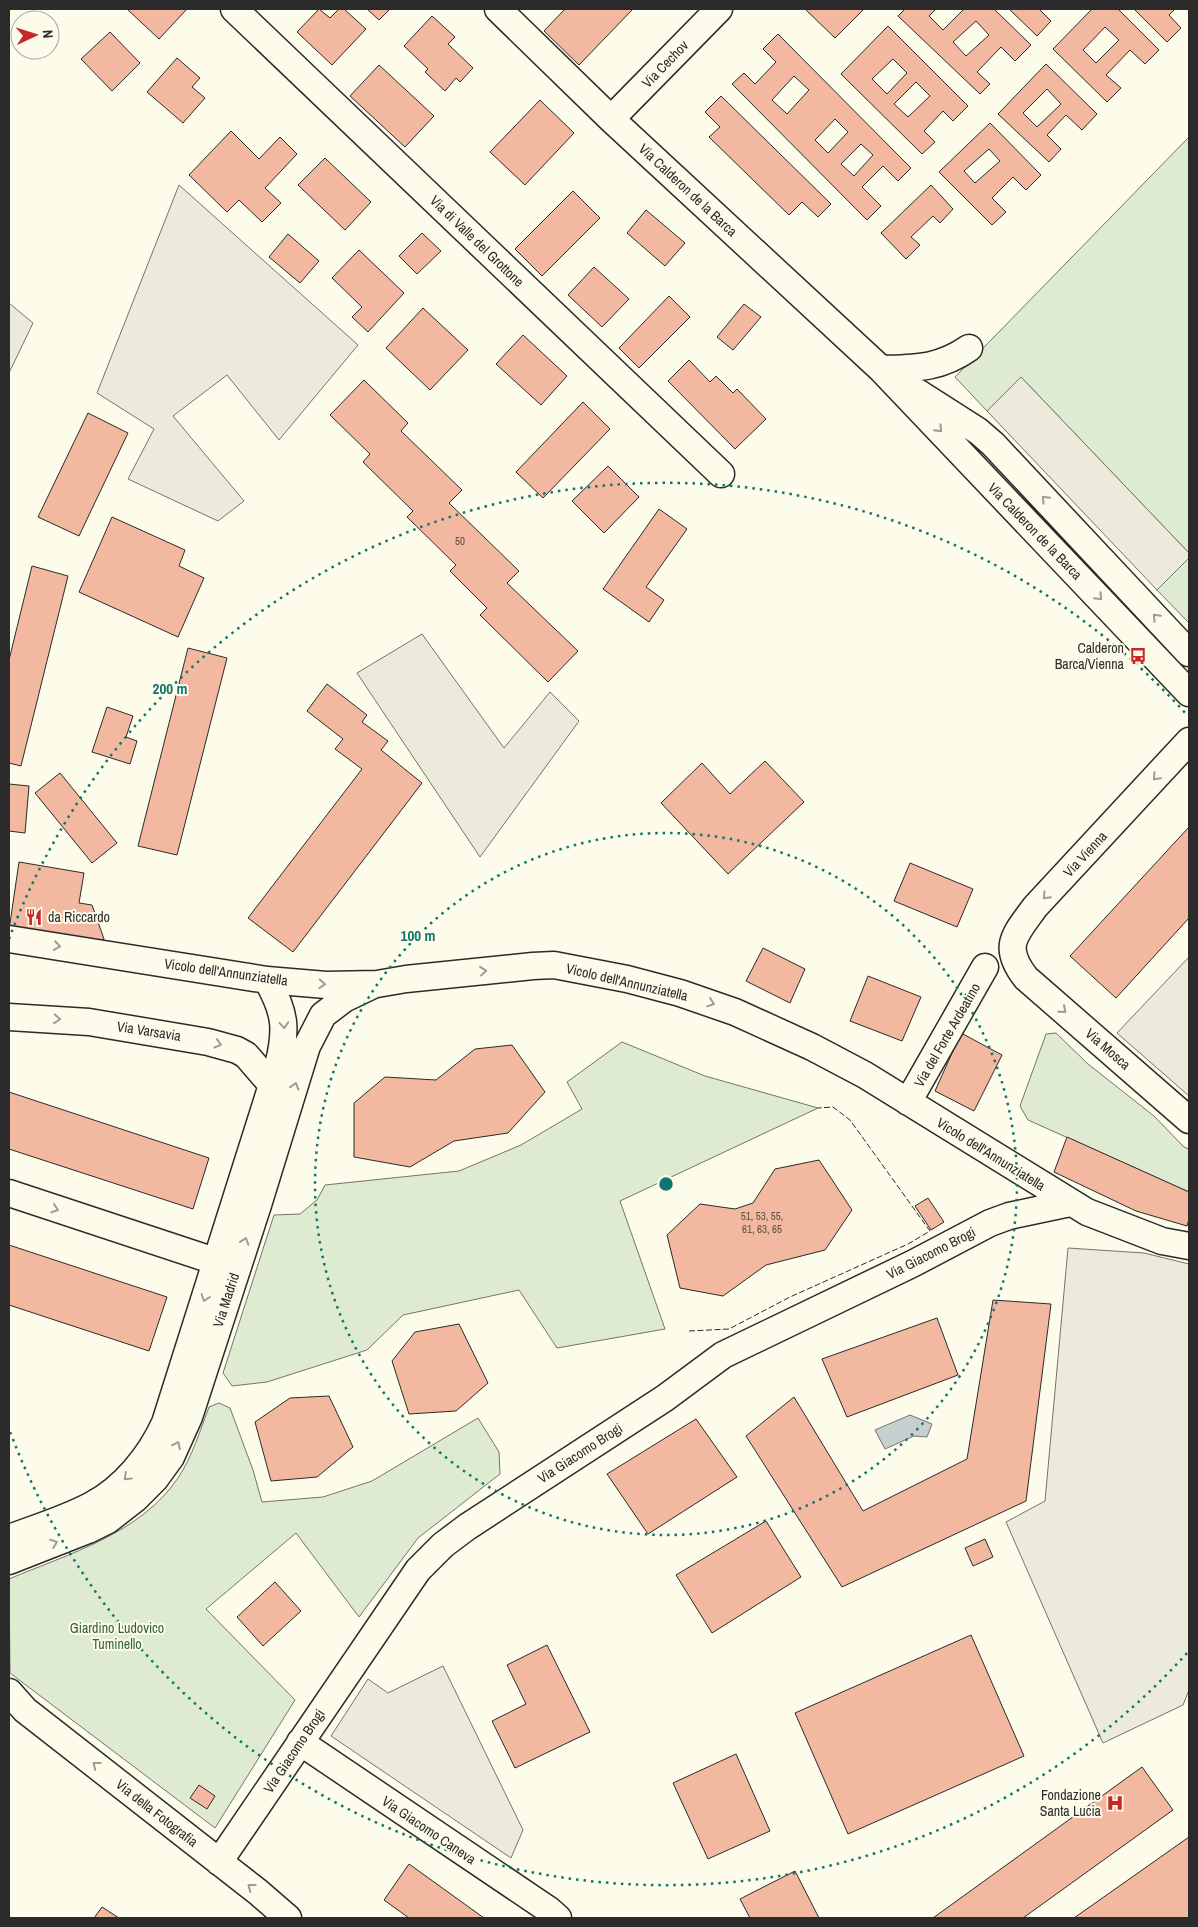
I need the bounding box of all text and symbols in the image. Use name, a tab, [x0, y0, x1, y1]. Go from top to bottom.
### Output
north arrow	[10, 10, 60, 60]
text: N	[39, 29, 57, 39]
street label: Via Cechov	[638, 36, 692, 92]
street label: Via Calderon de la Barca	[635, 140, 741, 241]
street label: Via di Valle del Grottone	[426, 191, 528, 291]
one-way arrow	[933, 424, 942, 433]
street label: Via Calderon de la Barca	[984, 479, 1086, 584]
one-way arrow	[1042, 495, 1051, 504]
house number: 50	[455, 534, 465, 548]
one-way arrow	[1093, 592, 1102, 601]
one-way arrow	[1153, 614, 1162, 623]
place label: Calderon Barca/Vienna	[1055, 639, 1125, 673]
bus stop icon: Calderon Barca/Vienna	[1128, 646, 1148, 666]
text: 200 m	[153, 678, 187, 699]
one-way arrow	[1153, 772, 1162, 781]
street label: Via Vienna	[1059, 827, 1111, 881]
one-way arrow	[1043, 891, 1052, 900]
restaurant icon: da Riccardo	[24, 907, 44, 927]
place label: da Riccardo	[48, 908, 110, 926]
text: 100 m	[401, 925, 435, 946]
one-way arrow	[53, 940, 61, 951]
street label: Vicolo dell'Annunziatella	[163, 954, 290, 990]
street label: Vicolo dell'Annunziatella	[564, 959, 690, 1005]
one-way arrow	[479, 966, 487, 977]
one-way arrow	[318, 979, 326, 989]
street label: Via del Forte Ardeatino	[910, 980, 984, 1090]
one-way arrow	[706, 998, 714, 1008]
one-way arrow	[1057, 1004, 1066, 1013]
one-way arrow	[54, 1013, 62, 1024]
street label: Via Varsavia	[116, 1017, 183, 1045]
one-way arrow	[278, 1022, 289, 1030]
street label: Via Mosca	[1082, 1024, 1135, 1074]
one-way arrow	[213, 1039, 221, 1049]
one-way arrow	[289, 1082, 299, 1091]
street label: Vicolo dell'Annunziatella	[933, 1113, 1049, 1195]
centre of rings	[657, 1175, 675, 1193]
one-way arrow	[50, 1203, 59, 1213]
house number: 51, 53, 55, 61, 63, 65	[741, 1209, 783, 1236]
street label: Via Giacomo Brogi	[883, 1223, 979, 1283]
one-way arrow	[240, 1237, 250, 1246]
street label: Via Madrid	[209, 1271, 243, 1329]
one-way arrow	[200, 1294, 210, 1302]
street label: Via Giacomo Brogi	[534, 1419, 626, 1487]
one-way arrow	[171, 1441, 182, 1450]
one-way arrow	[124, 1471, 133, 1480]
one-way arrow	[49, 1539, 58, 1550]
park label: Giardino Ludovico Tuminello	[70, 1619, 164, 1653]
street label: Via Giacomo Brogi	[259, 1706, 329, 1796]
one-way arrow	[92, 1762, 101, 1771]
street label: Via della Fotografia	[112, 1775, 202, 1851]
place label: Fondazione Santa Lucia	[1040, 1786, 1102, 1820]
street label: Via Giacomo Caneva	[379, 1792, 480, 1868]
hospital icon: Fondazione Santa Lucia	[1105, 1793, 1125, 1813]
one-way arrow	[248, 1884, 257, 1892]

